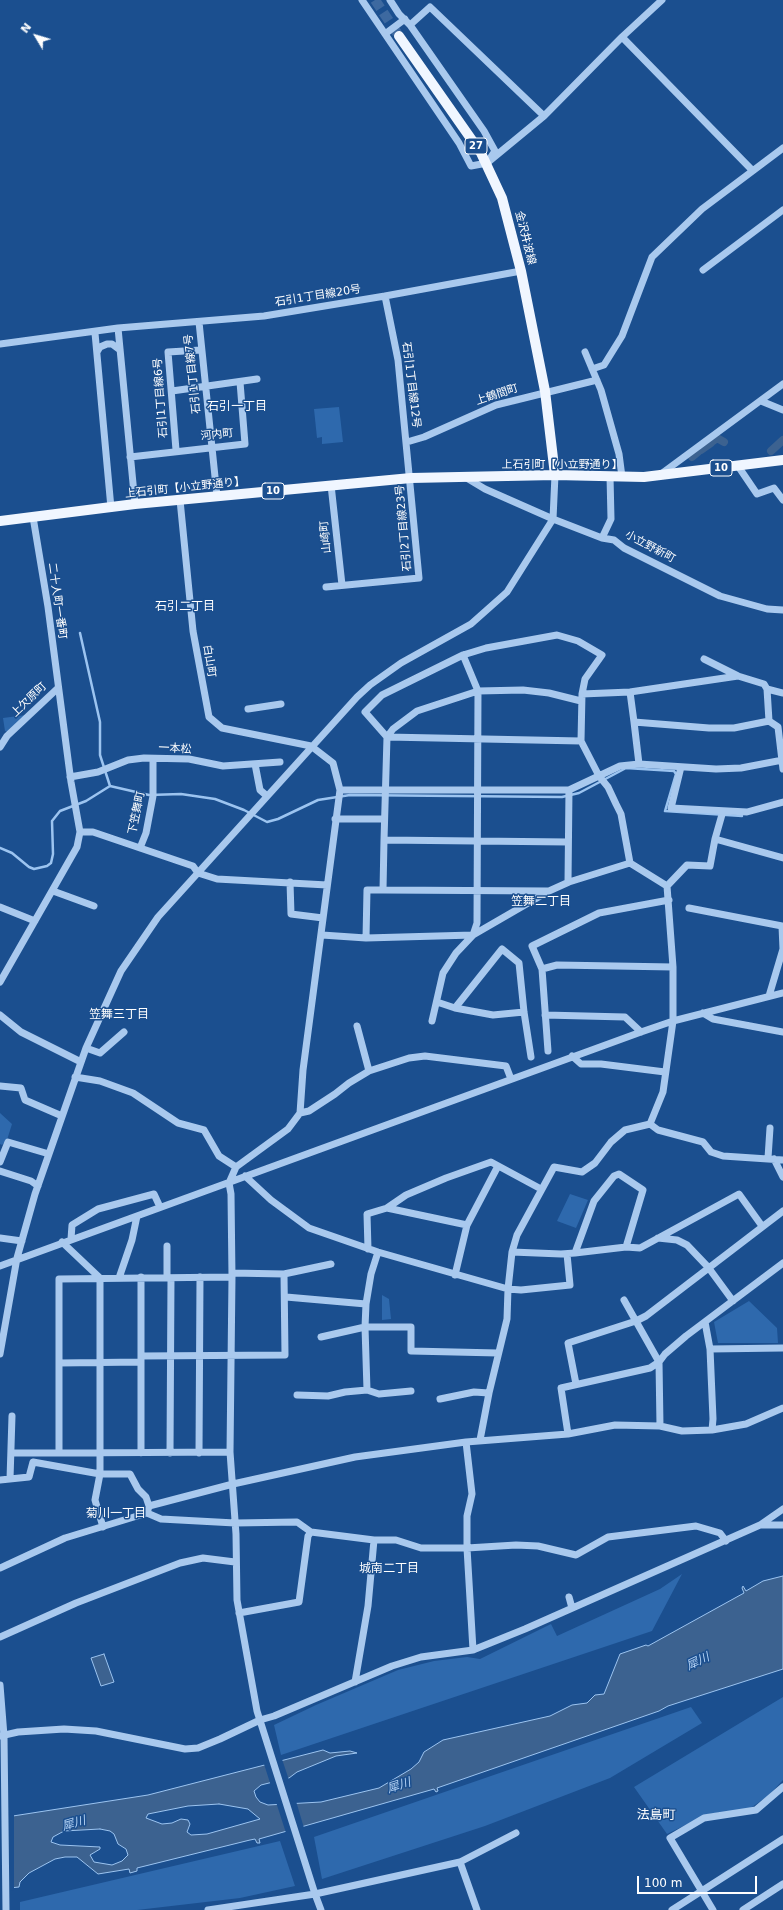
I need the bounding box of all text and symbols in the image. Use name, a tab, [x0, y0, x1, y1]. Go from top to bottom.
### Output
north arrow	[16, 16, 56, 56]
text: N	[18, 21, 34, 36]
road number: 27	[465, 138, 487, 154]
street label: 金沢井波線	[512, 210, 538, 266]
street label: 石引1丁目線20号	[274, 283, 362, 309]
street label: 石引1丁目線7号	[182, 334, 204, 414]
street label: 石引1丁目線12号	[399, 341, 423, 429]
street label: 石引1丁目線6号	[152, 358, 170, 438]
street label: 上鶴間町	[474, 382, 520, 408]
district label: 石引一丁目	[207, 400, 267, 414]
street label: 河内町	[200, 427, 234, 443]
street label: 上石引町【小立野通り】	[502, 458, 622, 472]
road number: 10	[710, 460, 732, 476]
street label: 上石引町【小立野通り】	[124, 475, 246, 501]
road number: 10	[262, 483, 284, 499]
street label: 石引2丁目線23号	[394, 484, 414, 572]
street label: 山崎町	[318, 520, 334, 554]
street label: 小立野新町	[623, 528, 677, 566]
street label: 二十人町一番町	[45, 562, 69, 640]
district label: 石引二丁目	[155, 600, 215, 614]
street label: 白山町	[200, 644, 218, 678]
street label: 上欠原町	[9, 680, 49, 720]
street label: 一本松	[158, 742, 192, 756]
street label: 下笠舞町	[126, 790, 148, 836]
district label: 笠舞二丁目	[511, 895, 571, 909]
district label: 笠舞三丁目	[89, 1008, 149, 1022]
district label: 菊川一丁目	[86, 1507, 146, 1521]
district label: 城南二丁目	[359, 1562, 419, 1576]
water label: 犀川	[684, 1650, 712, 1674]
water label: 犀川	[385, 1775, 413, 1797]
district label: 法島町	[637, 1808, 675, 1824]
water label: 犀川	[60, 1814, 88, 1834]
scale bar	[639, 1868, 759, 1894]
text: 100 m	[644, 1876, 682, 1890]

